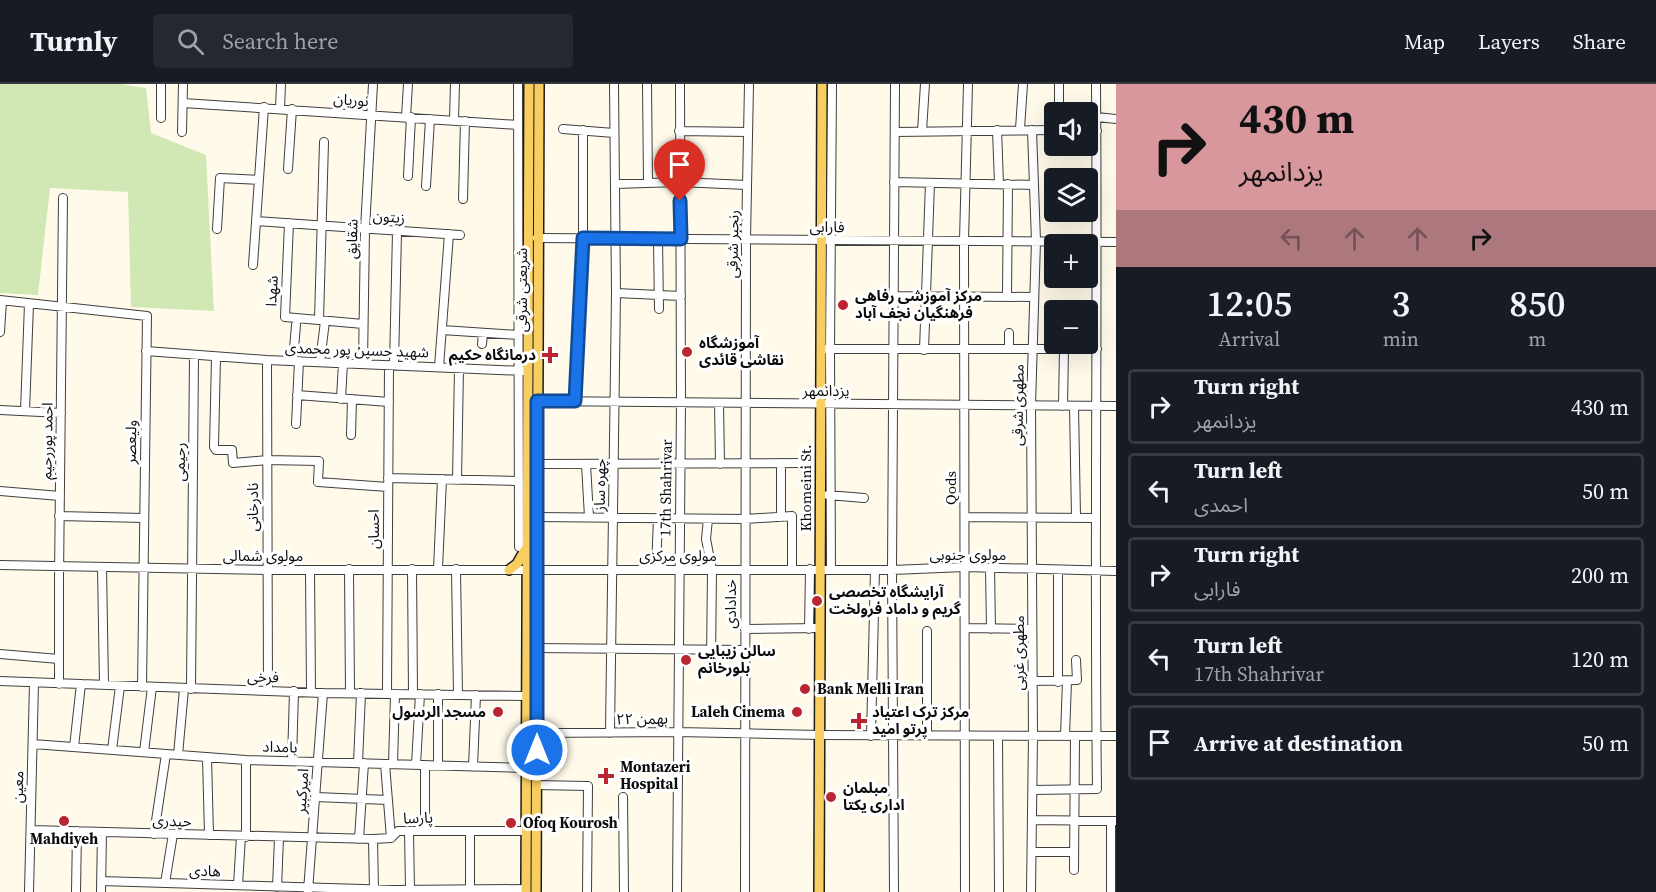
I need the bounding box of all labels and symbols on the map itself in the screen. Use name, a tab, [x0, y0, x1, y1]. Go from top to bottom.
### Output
street label: نوریان	[333, 88, 369, 111]
pin	[654, 139, 705, 201]
street label: زیتون	[372, 205, 406, 228]
street label: رنجبر شرقی	[721, 210, 744, 278]
street label: فارابی	[809, 216, 845, 237]
street label: شقایق	[340, 218, 363, 259]
street label: شریعتی شرقی	[511, 247, 532, 332]
street label: شهدا	[260, 275, 283, 307]
place label: مرکز آموزشی رفاهی فرهنگیان نجف آباد	[855, 285, 982, 323]
marker: مرکز آموزشی رفاهی فرهنگیان نجف آباد	[836, 298, 850, 312]
place label: آموزشگاه نقاشی قائدی	[699, 332, 784, 370]
street label: شهید حسین پور محمدی	[285, 336, 430, 363]
place label: درمانگاه حکیم	[449, 344, 536, 366]
marker: آموزشگاه نقاشی قائدی	[680, 345, 694, 359]
marker: درمانگاه حکیم	[541, 346, 559, 364]
street label: مطهری شرقی	[1006, 364, 1029, 446]
street label: یزدانمهر	[802, 380, 849, 401]
street label: احمد پوررحیم	[35, 402, 59, 480]
street label: ولیعصر	[120, 420, 141, 465]
street label: 17th Shahrivar	[654, 438, 677, 537]
street label: رحیمی	[169, 442, 190, 482]
street label: Khomeini St.	[795, 445, 816, 531]
street label: چهره ساز	[589, 458, 611, 513]
street label: Qods	[940, 471, 961, 505]
street label: نادرخانی	[242, 483, 263, 531]
street label: احسان	[363, 509, 384, 549]
street label: مولوی جنوبی	[930, 544, 1006, 565]
street label: مولوی شمالی	[223, 545, 303, 566]
street label: مولوی مرکزی	[639, 545, 717, 566]
street label: خدادادی	[720, 579, 741, 629]
place label: آرایشگاه تخصصی گریم و داماد فرولخت	[829, 581, 961, 620]
marker: آرایشگاه تخصصی گریم و داماد فرولخت	[810, 594, 824, 608]
street label: مطهری غربی	[1008, 615, 1029, 691]
place label: سالن زیبایی بلورخانم	[698, 640, 776, 679]
marker: سالن زیبایی بلورخانم	[679, 653, 693, 667]
street label: فرخی	[247, 665, 280, 688]
place label: Bank Melli Iran	[817, 678, 924, 699]
marker: Bank Melli Iran	[798, 682, 812, 696]
place label: مسجد الرسول	[392, 701, 486, 722]
place label: Laleh Cinema	[691, 701, 786, 722]
place label: مرکز ترک اعتیاد پرتو امید	[872, 701, 969, 739]
marker: مسجد الرسول	[491, 705, 505, 719]
marker: Laleh Cinema	[790, 705, 804, 719]
street label: ۲۲ بهمن	[616, 708, 668, 729]
marker: مرکز ترک اعتیاد پرتو امید	[850, 712, 868, 730]
position arrow	[505, 718, 569, 782]
street label: بامداد	[262, 735, 298, 758]
place label: Montazeri Hospital	[620, 756, 691, 794]
marker: Montazeri Hospital	[597, 767, 615, 785]
street label: امیرکبیر	[289, 768, 314, 815]
street label: معین	[7, 771, 28, 803]
place label: مبلمان اداری یکتا	[843, 777, 905, 815]
marker: مبلمان اداری یکتا	[824, 790, 838, 804]
street label: پارسا	[403, 806, 433, 829]
street label: حیدری	[152, 809, 192, 832]
place label: Ofoq Kourosh	[523, 812, 618, 833]
marker: Mahdiyeh	[57, 814, 71, 828]
marker: Ofoq Kourosh	[504, 816, 518, 830]
place label: Mahdiyeh	[30, 828, 98, 849]
street label: هادی	[189, 859, 221, 882]

